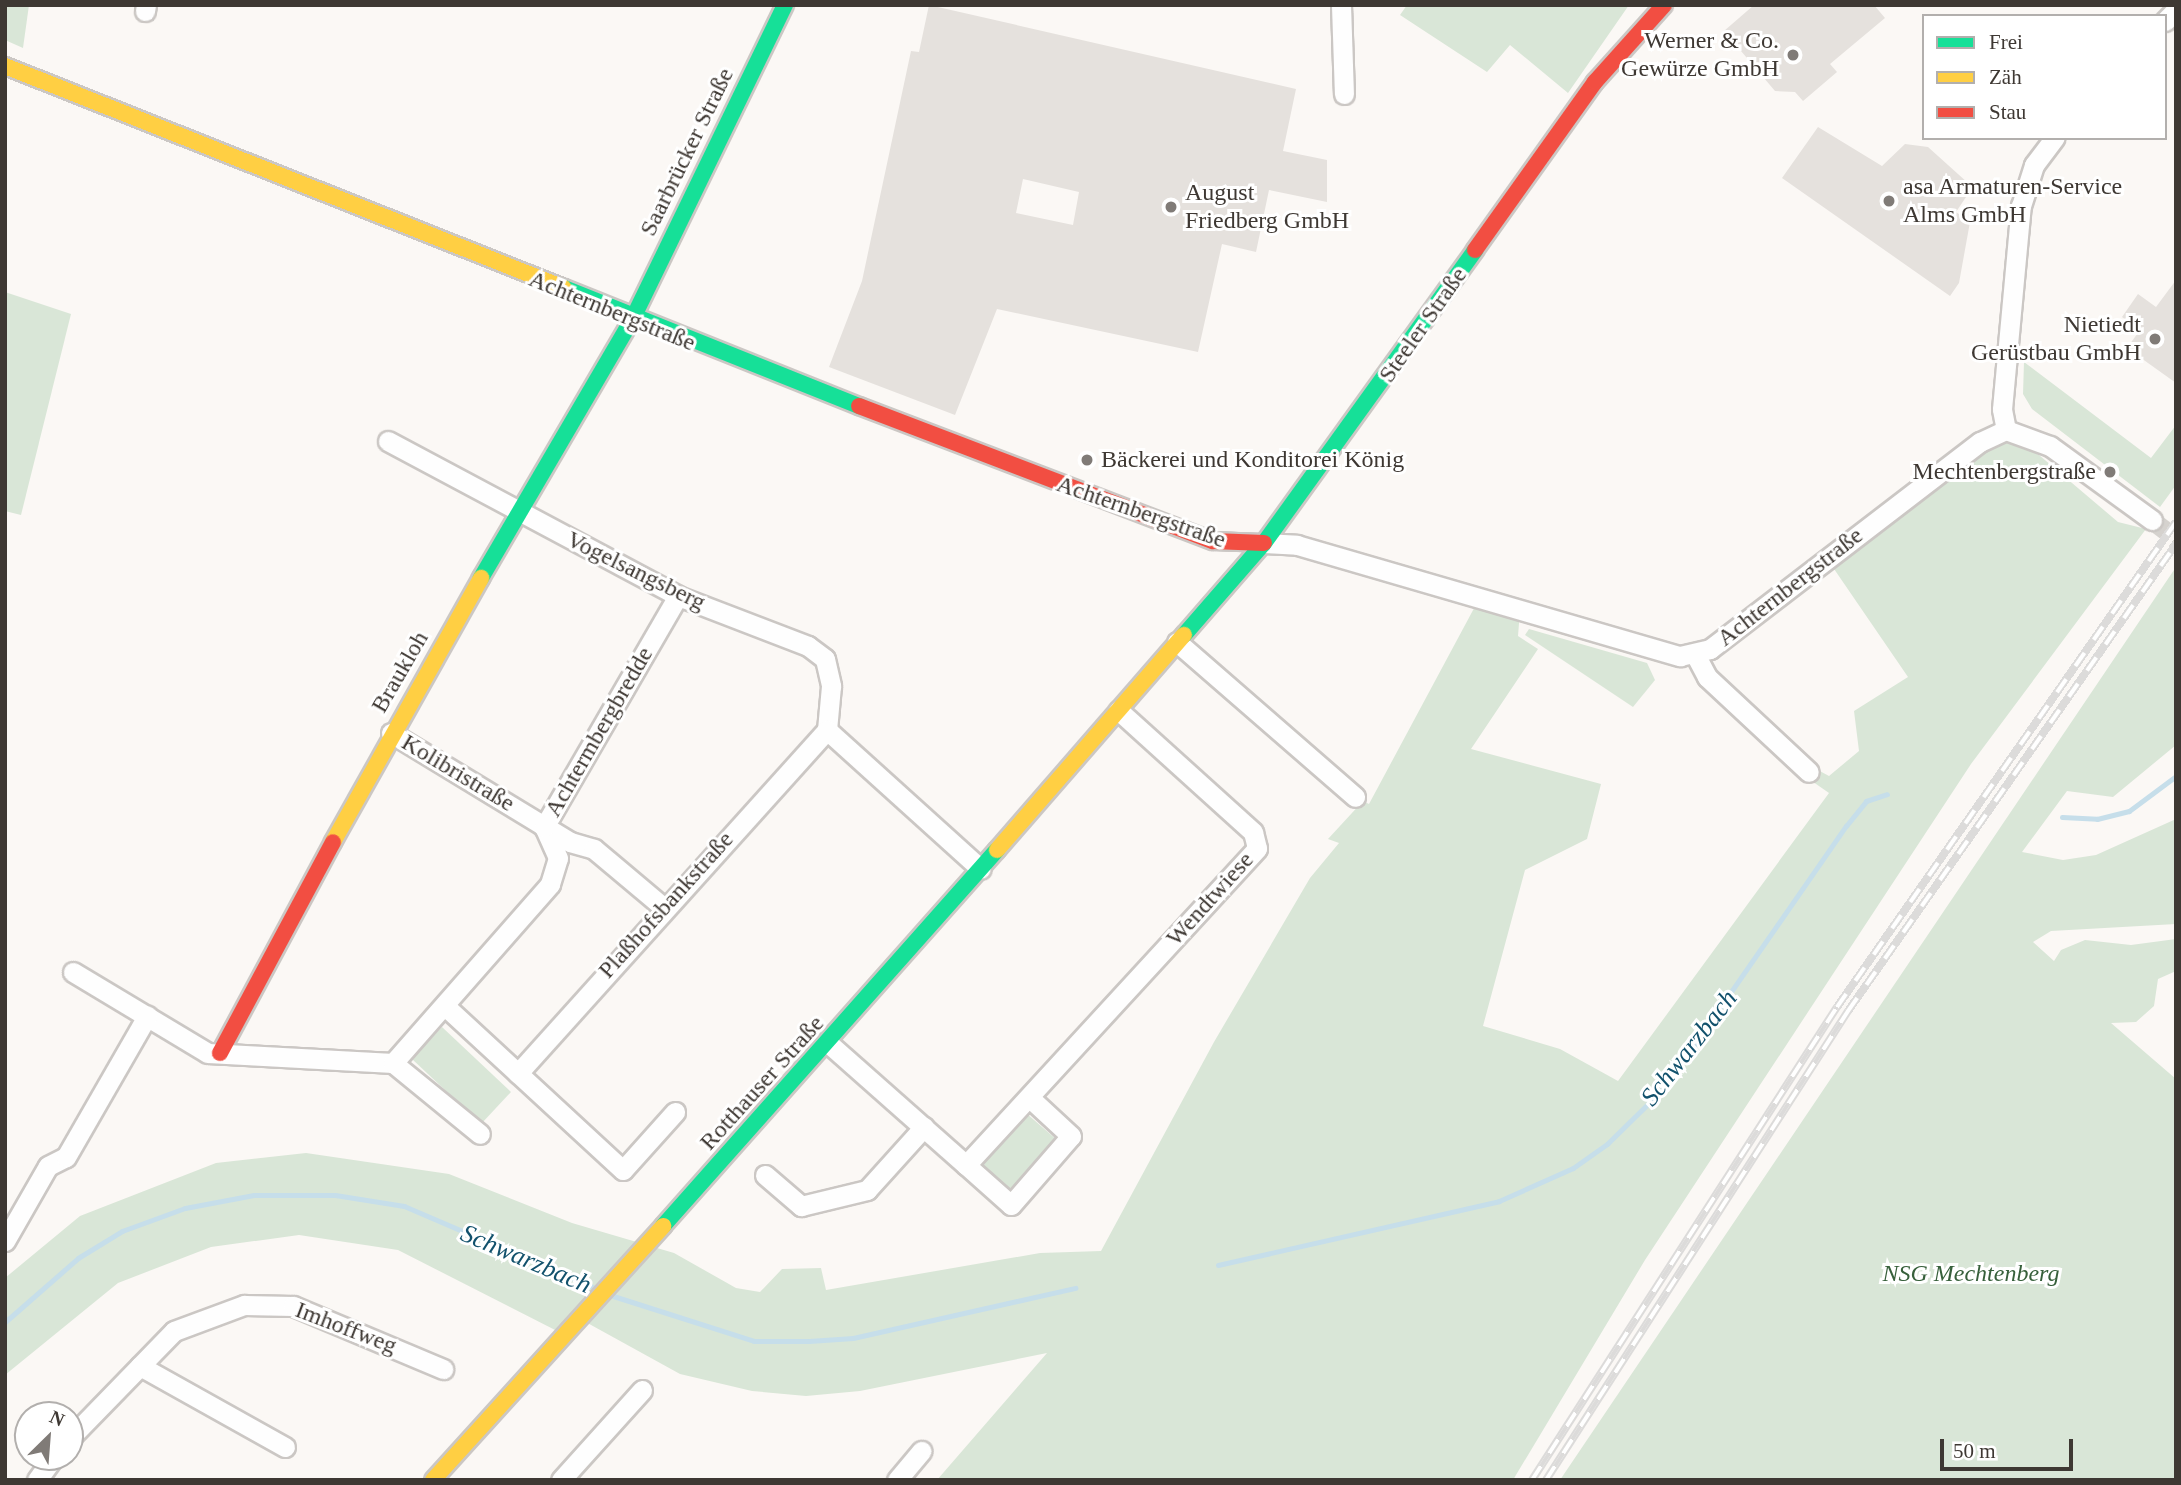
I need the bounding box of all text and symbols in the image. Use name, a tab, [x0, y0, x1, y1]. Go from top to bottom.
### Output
legend	[1922, 14, 2167, 140]
place label: Werner & Co. Gewürze GmbH	[1621, 27, 1779, 83]
text: Frei	[1989, 30, 2023, 54]
marker: Werner & Co. Gewürze GmbH	[1785, 47, 1801, 63]
street label: Saarbrücker Straße	[634, 63, 740, 241]
text: Zäh	[1989, 65, 2022, 89]
text: Stau	[1989, 100, 2026, 124]
place label: asa Armaturen-Service Alms GmbH	[1903, 173, 2124, 229]
place label: August Friedberg GmbH	[1185, 179, 1349, 235]
marker: asa Armaturen-Service Alms GmbH	[1881, 193, 1897, 209]
marker: August Friedberg GmbH	[1163, 199, 1179, 215]
street label: Steeler Straße	[1373, 262, 1473, 388]
street label: Achternbergstraße	[525, 265, 699, 357]
place label: Nietiedt Gerüstbau GmbH	[1971, 311, 2141, 367]
marker: Nietiedt Gerüstbau GmbH	[2147, 331, 2163, 347]
place label: Bäckerei und Konditorei König	[1101, 446, 1404, 474]
marker: Bäckerei und Konditorei König	[1079, 452, 1095, 468]
place label: Mechtenbergstraße	[1913, 458, 2096, 486]
marker: Mechtenbergstraße	[2102, 464, 2118, 480]
street label: Achternbergstraße	[1053, 470, 1229, 554]
street label: Achternbergstraße	[1711, 521, 1869, 653]
street label: Vogelsangsberg	[562, 525, 710, 617]
street label: Braukloh	[365, 626, 435, 718]
street label: Achtermbergbredde	[539, 642, 659, 822]
street label: Kolibristraße	[396, 728, 520, 818]
street label: Plaßhofsbankstraße	[592, 826, 740, 984]
street label: Wendtwiese	[1160, 846, 1260, 952]
water label: Schwarzbach	[1634, 984, 1744, 1112]
street label: Rotthauser Straße	[694, 1010, 830, 1156]
water label: Schwarzbach	[456, 1218, 596, 1300]
park label: NSG Mechtenberg	[1882, 1260, 2060, 1288]
street label: Imhoffweg	[291, 1296, 401, 1360]
north arrow	[14, 1401, 84, 1471]
text: N	[47, 1406, 68, 1431]
scale bar	[1943, 1426, 2076, 1470]
text: 50 m	[1953, 1439, 1996, 1463]

